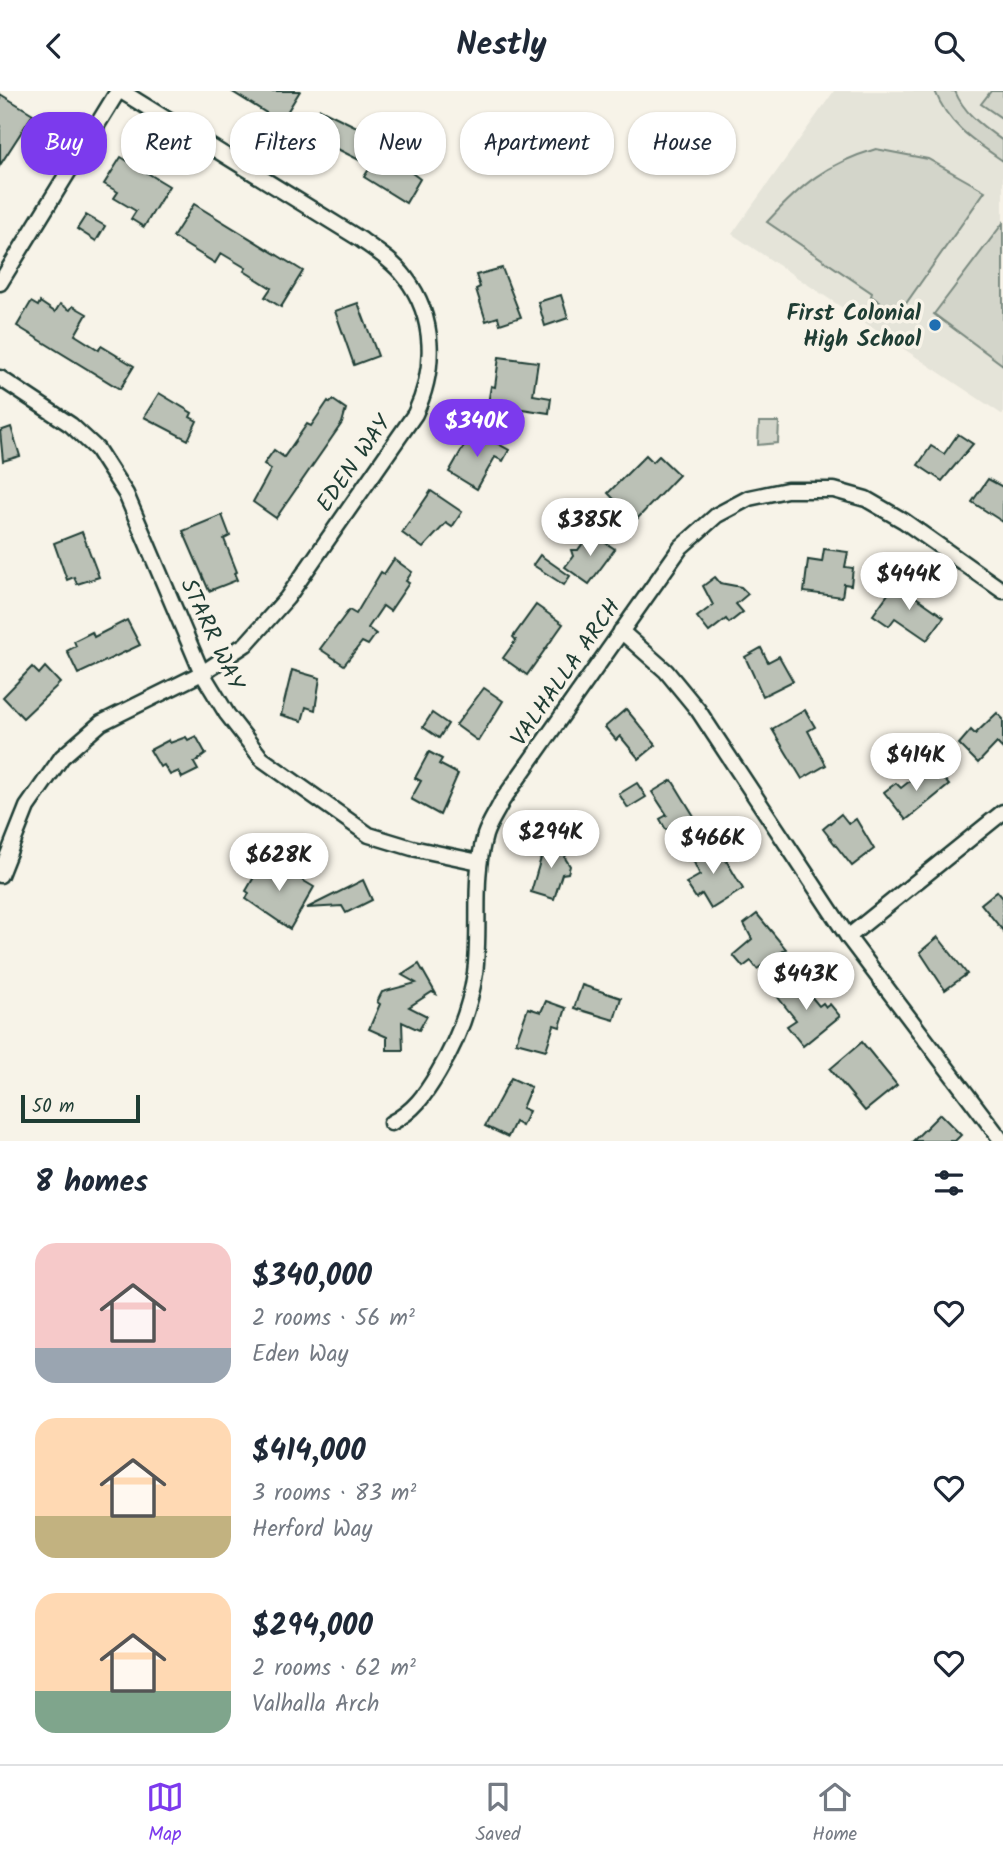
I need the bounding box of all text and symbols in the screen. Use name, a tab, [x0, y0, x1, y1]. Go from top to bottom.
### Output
text: Nestly	[456, 20, 547, 71]
icon: back	[35, 27, 73, 65]
icon: search	[930, 27, 968, 65]
chip: Buy	[21, 112, 107, 175]
chip: Rent	[121, 112, 216, 175]
chip: Filters	[230, 112, 340, 175]
chip: New	[354, 112, 446, 175]
chip: Apartment	[460, 112, 614, 175]
chip: House	[628, 112, 736, 175]
place label: First Colonial High School	[786, 296, 922, 358]
marker: First Colonial High School	[927, 317, 943, 333]
pin: $340K	[428, 399, 526, 459]
text: $340K	[445, 404, 509, 440]
street label: EDEN WAY	[308, 407, 402, 520]
pin: $385K	[541, 498, 639, 558]
text: $385K	[557, 503, 623, 539]
pin: $444K	[860, 553, 958, 612]
text: $444K	[876, 557, 942, 593]
street label: STARR WAY	[170, 573, 253, 697]
street label: VALHALLA ARCH	[502, 592, 631, 754]
pin: $414K	[867, 733, 965, 793]
text: $414K	[886, 738, 946, 774]
pin: $294K	[502, 811, 600, 870]
text: $294K	[518, 815, 584, 851]
pin: $466K	[664, 817, 762, 876]
text: $466K	[681, 821, 745, 857]
pin: $628K	[230, 833, 328, 893]
text: $628K	[246, 838, 312, 874]
pin: $443K	[757, 953, 855, 1012]
text: $443K	[773, 957, 839, 993]
scale bar	[21, 1092, 140, 1124]
text: 50 m	[32, 1092, 74, 1122]
text: 8 homes	[35, 1159, 148, 1207]
icon: filters	[930, 1164, 968, 1202]
text: $340,000	[252, 1253, 372, 1301]
icon: home	[91, 1271, 175, 1355]
icon: heart	[930, 1294, 968, 1332]
text: 2 rooms · 56 m²	[252, 1301, 415, 1337]
text: Eden Way	[252, 1337, 348, 1373]
text: $414,000	[252, 1428, 366, 1476]
icon: home	[91, 1446, 175, 1530]
icon: heart	[930, 1469, 968, 1507]
text: 3 rooms · 83 m²	[252, 1476, 416, 1512]
text: Herford Way	[252, 1512, 372, 1548]
text: $294,000	[252, 1603, 373, 1651]
icon: home	[91, 1621, 175, 1705]
icon: heart	[930, 1644, 968, 1682]
text: 2 rooms · 62 m²	[252, 1651, 416, 1687]
text: Valhalla Arch	[252, 1687, 379, 1723]
tab: Map	[146, 1778, 184, 1850]
tab: Saved	[475, 1778, 521, 1850]
tab: Home	[812, 1778, 857, 1850]

